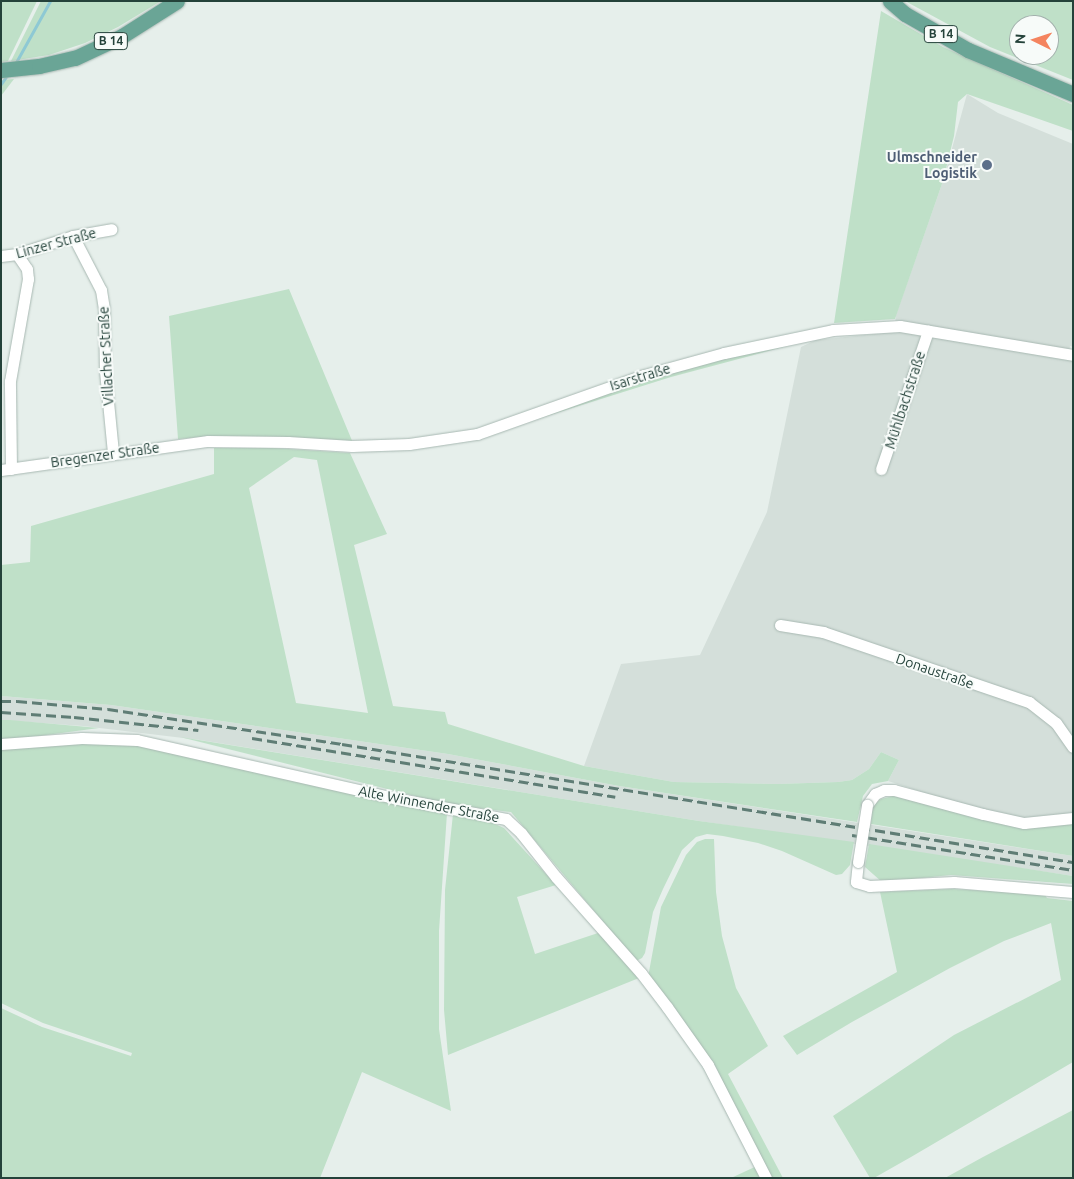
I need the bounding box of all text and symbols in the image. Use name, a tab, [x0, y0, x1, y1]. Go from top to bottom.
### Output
north arrow	[1009, 15, 1059, 65]
road number: B 14	[924, 24, 958, 44]
road number: B 14	[94, 31, 128, 50]
text: N	[1012, 33, 1028, 45]
place label: Ulmschneider Logistik	[887, 149, 977, 182]
marker: Ulmschneider Logistik	[981, 159, 993, 171]
street label: Linzer Straße	[14, 224, 98, 262]
street label: Villacher Straße	[95, 306, 117, 406]
street label: Mühlbachstraße	[881, 349, 929, 451]
street label: Isarstraße	[608, 360, 672, 394]
street label: Bregenzer Straße	[49, 439, 161, 471]
street label: Donaustraße	[894, 650, 976, 692]
street label: Alte Winnender Straße	[357, 782, 501, 826]

